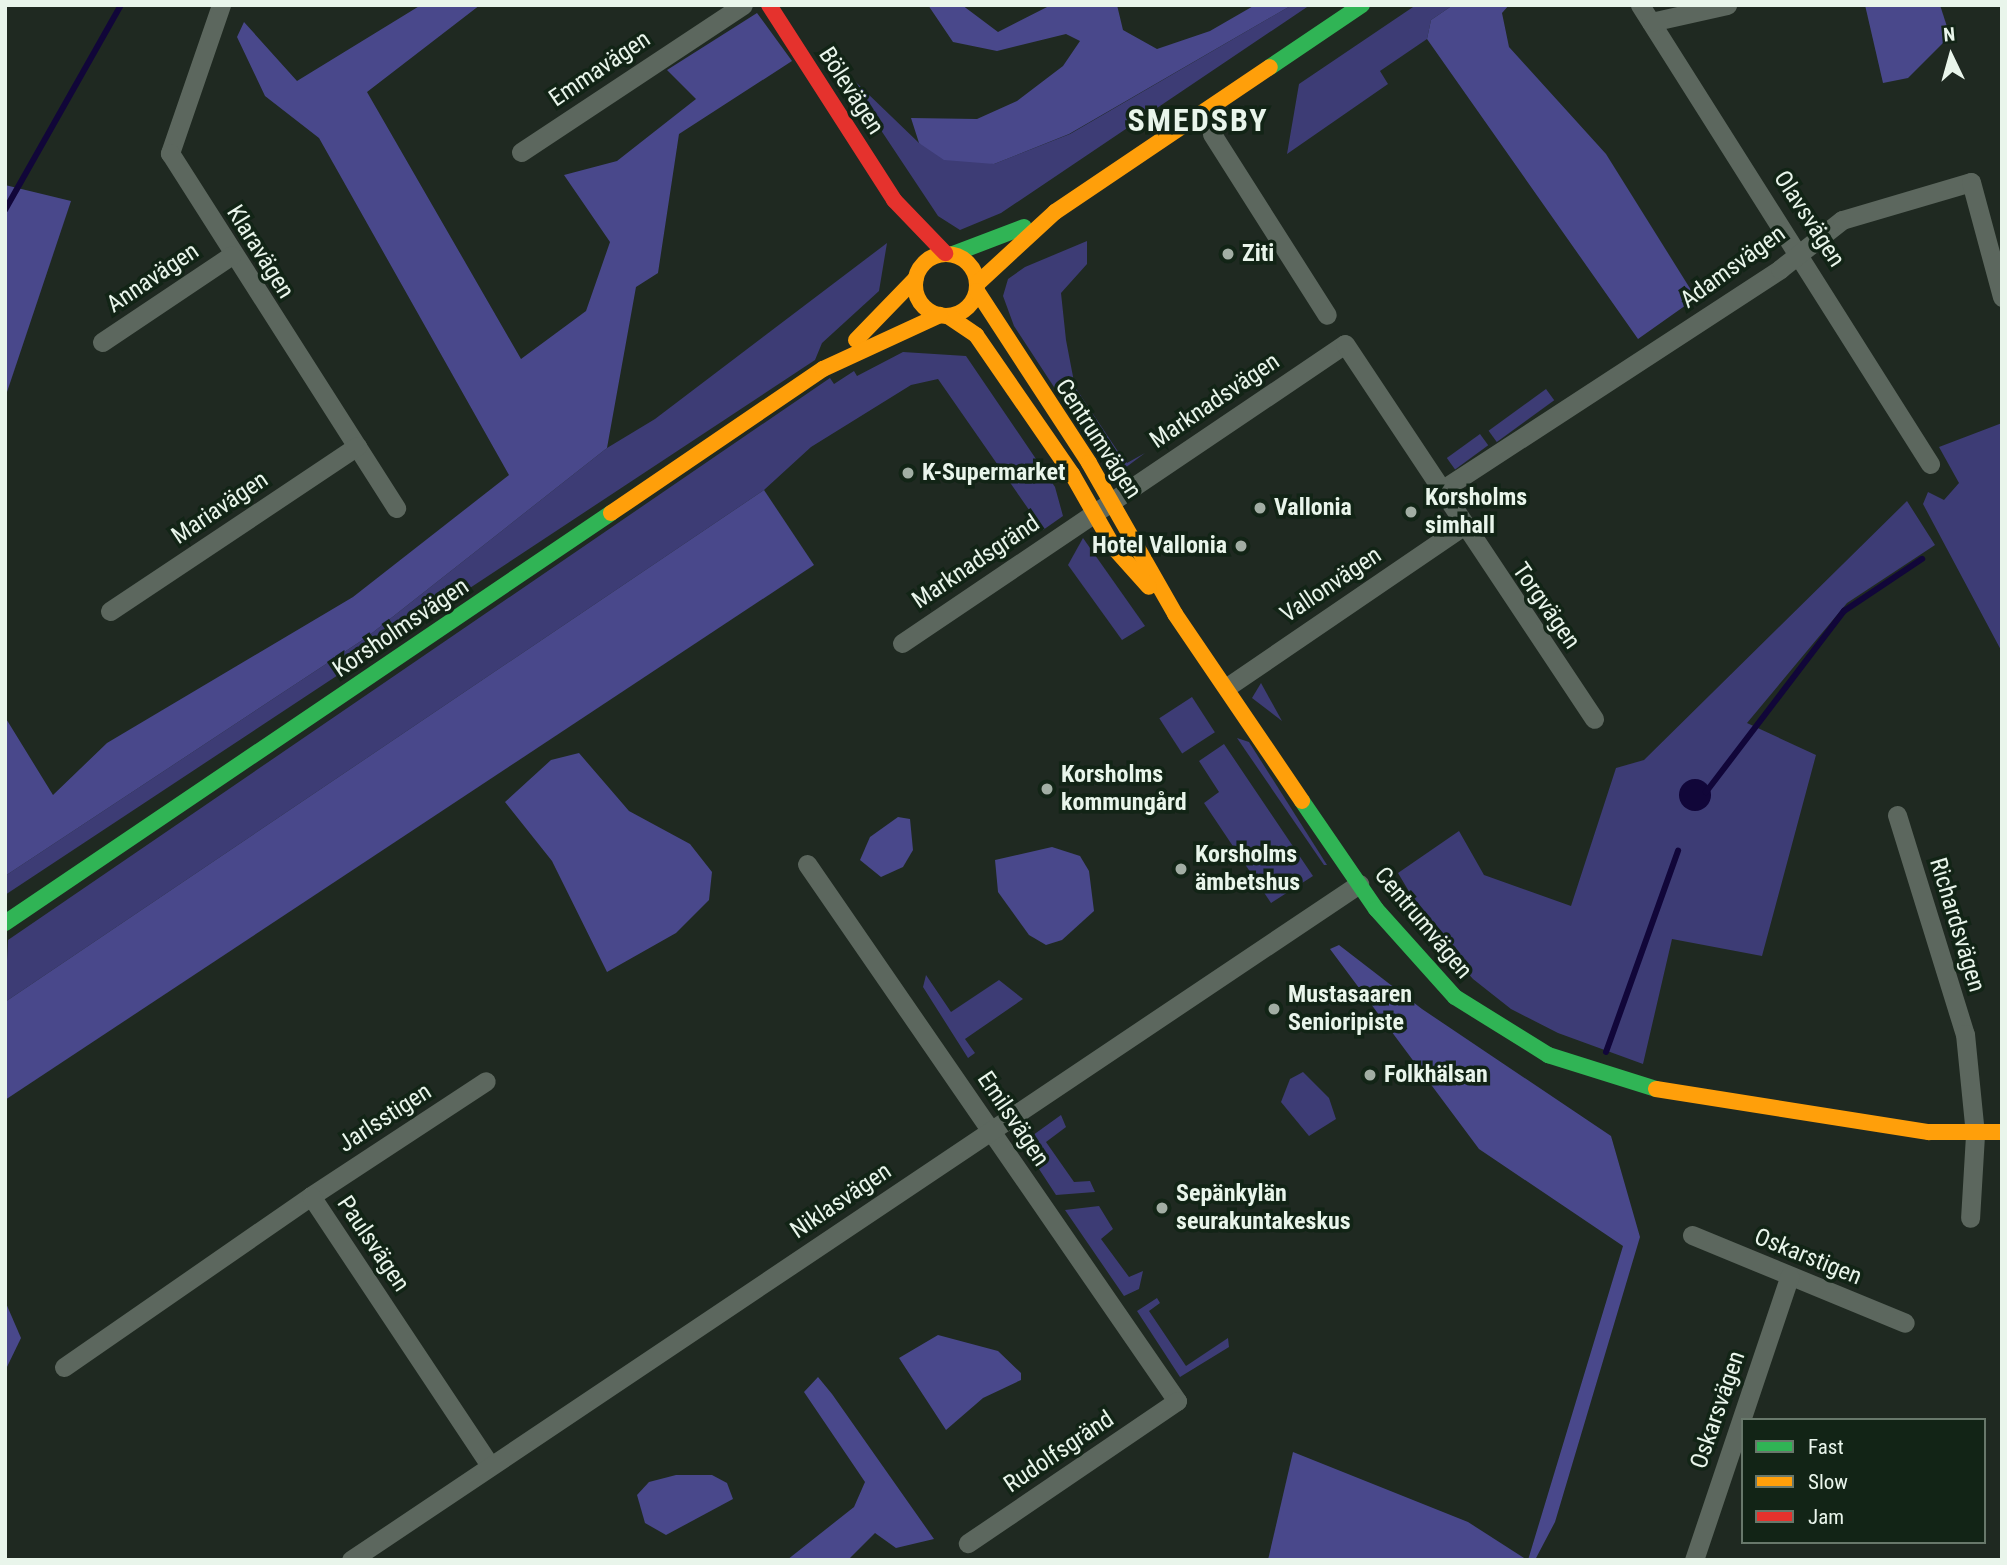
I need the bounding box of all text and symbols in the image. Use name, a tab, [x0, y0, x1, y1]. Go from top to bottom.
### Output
north arrow	[1916, 21, 1986, 91]
text: N	[1942, 23, 1956, 47]
street label: Emmavägen	[544, 25, 656, 113]
street label: Bölevägen	[812, 42, 890, 140]
district label: SMEDSBY	[1128, 101, 1268, 139]
street label: Olavsvägen	[1767, 166, 1851, 272]
street label: Klaravägen	[220, 200, 300, 304]
street label: Adamsvägen	[1675, 219, 1791, 315]
street label: Annavägen	[102, 237, 204, 319]
place label: Ziti	[1242, 240, 1274, 268]
marker: Ziti	[1220, 246, 1236, 262]
street label: Marknadsvägen	[1145, 347, 1285, 455]
street label: Centrumvägen	[1049, 374, 1147, 504]
place label: K-Supermarket	[922, 459, 1065, 487]
street label: Mariavägen	[166, 465, 274, 551]
marker: K-Supermarket	[900, 465, 916, 481]
place label: Korsholms simhall	[1425, 484, 1527, 540]
place label: Vallonia	[1274, 494, 1352, 522]
marker: Vallonia	[1252, 500, 1268, 516]
marker: Korsholms simhall	[1403, 504, 1419, 520]
street label: Marknadsgränd	[907, 509, 1045, 615]
place label: Hotel Vallonia	[1092, 532, 1227, 560]
marker: Hotel Vallonia	[1233, 538, 1249, 554]
street label: Vallonvägen	[1275, 541, 1387, 629]
street label: Torgvägen	[1506, 557, 1586, 655]
street label: Korsholmsvägen	[328, 572, 474, 684]
place label: Korsholms kommungård	[1061, 761, 1187, 817]
marker: Korsholms kommungård	[1039, 781, 1055, 797]
place label: Korsholms ämbetshus	[1195, 841, 1300, 897]
street label: Richardsvägen	[1923, 854, 1991, 996]
marker: Korsholms ämbetshus	[1173, 861, 1189, 877]
street label: Centrumvägen	[1368, 861, 1478, 985]
place label: Mustasaaren Senioripiste	[1288, 981, 1412, 1037]
marker: Mustasaaren Senioripiste	[1266, 1001, 1282, 1017]
place label: Folkhälsan	[1384, 1061, 1488, 1089]
street label: Emilsvägen	[971, 1066, 1055, 1172]
marker: Folkhälsan	[1362, 1067, 1378, 1083]
street label: Jarlsstigen	[333, 1077, 437, 1159]
street label: Niklasvägen	[785, 1157, 897, 1245]
place label: Sepänkylän seurakuntakeskus	[1176, 1180, 1351, 1236]
street label: Paulsvägen	[331, 1191, 415, 1297]
marker: Sepänkylän seurakuntakeskus	[1154, 1200, 1170, 1216]
street label: Oskarstigen	[1750, 1222, 1866, 1292]
street label: Oskarsvägen	[1684, 1348, 1752, 1472]
street label: Rudolfsgränd	[999, 1405, 1119, 1499]
legend	[1741, 1418, 1986, 1544]
text: Fast	[1808, 1435, 1844, 1459]
text: Slow	[1808, 1470, 1848, 1494]
text: Jam	[1808, 1505, 1844, 1529]

